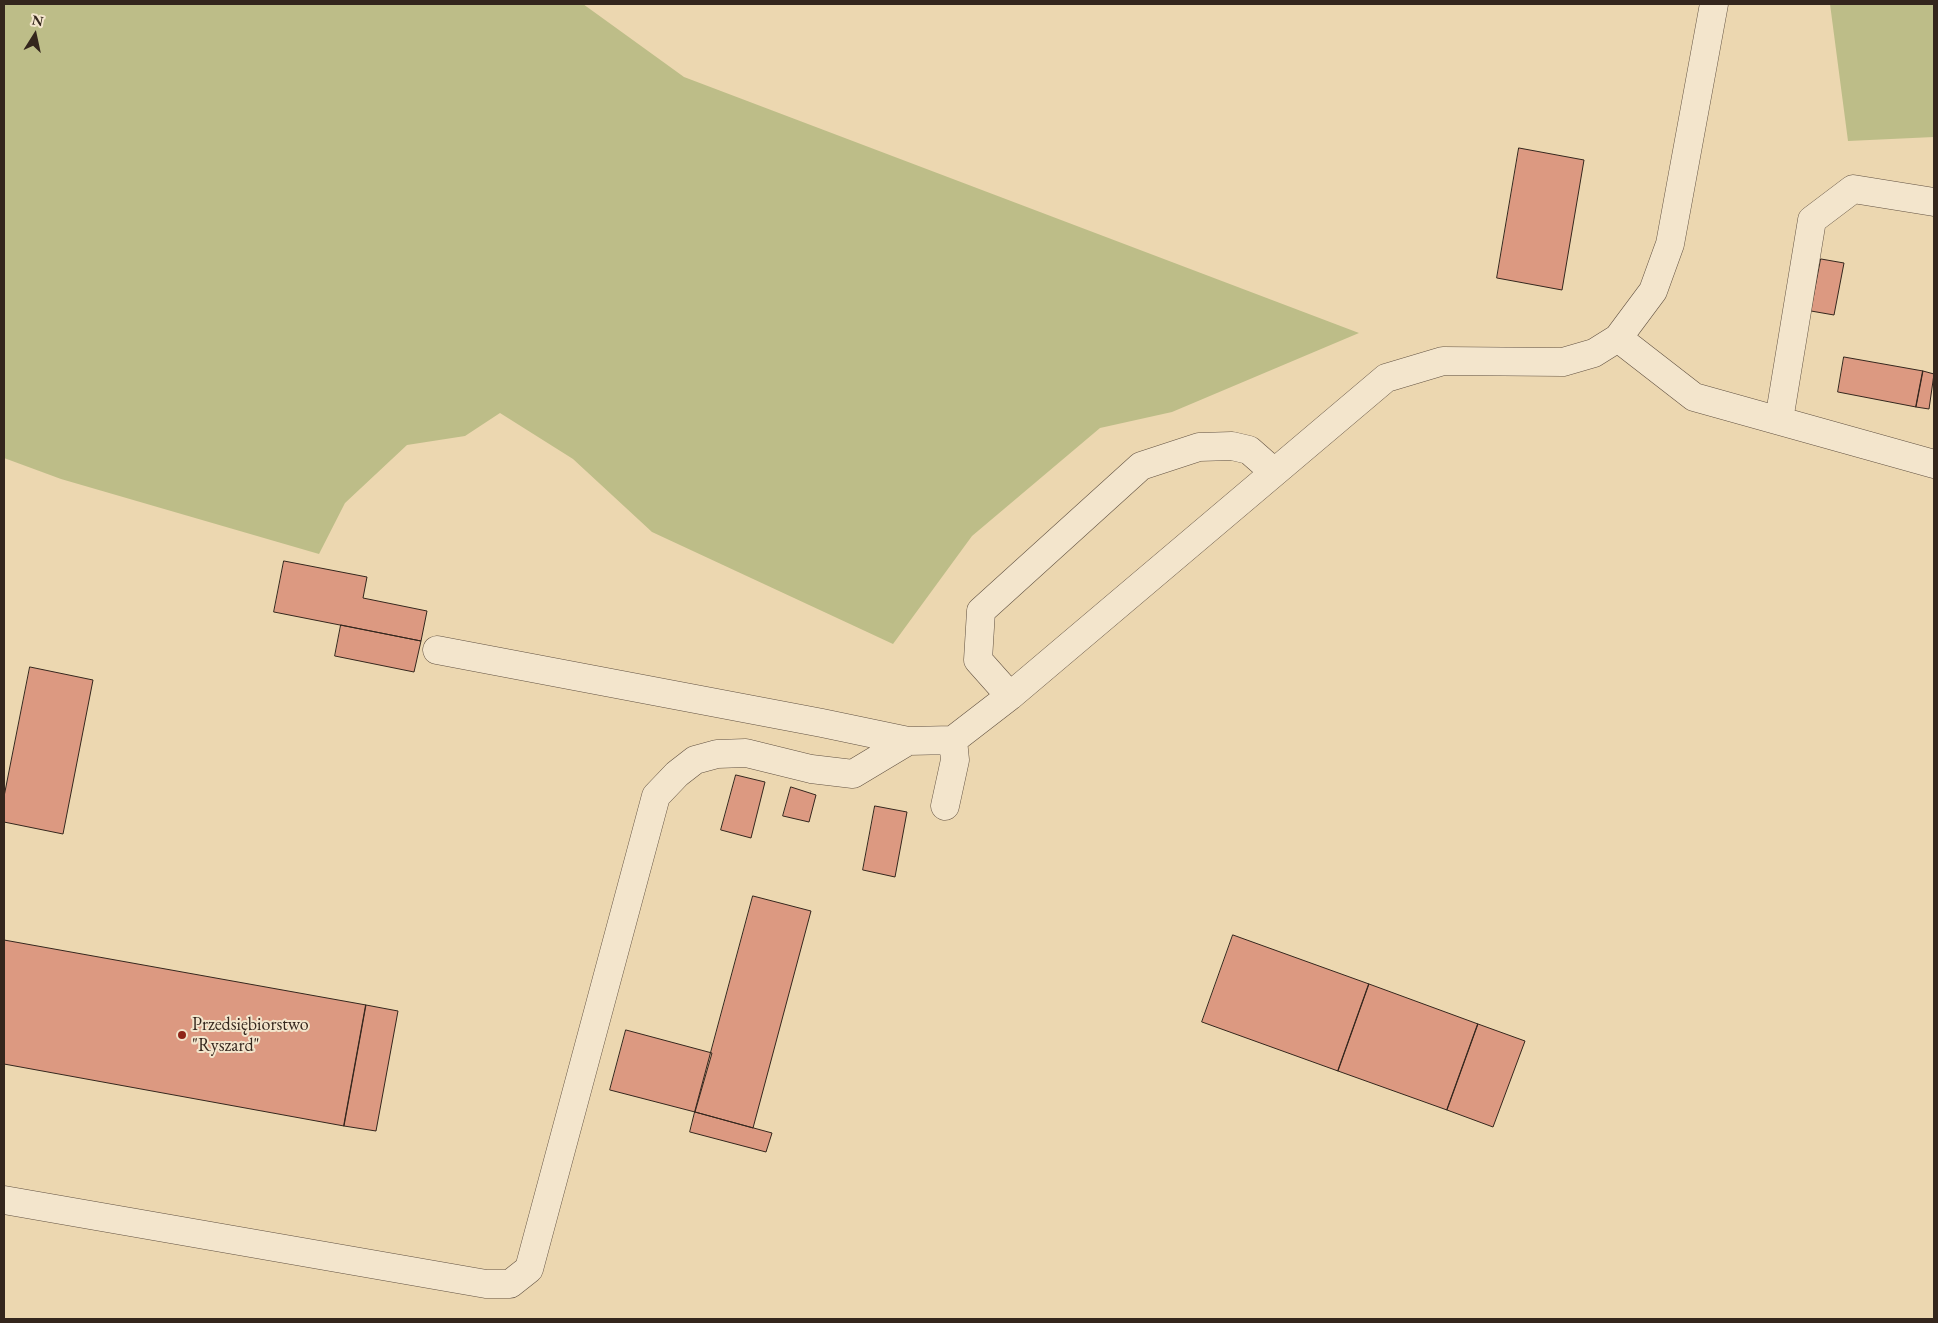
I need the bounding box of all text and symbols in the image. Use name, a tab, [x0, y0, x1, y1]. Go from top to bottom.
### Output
north arrow	[10, 10, 60, 60]
text: N	[30, 10, 45, 30]
place label: Przedsiębiorstwo "Ryszard"	[192, 1014, 309, 1056]
marker: Przedsiębiorstwo "Ryszard"	[176, 1029, 188, 1041]

